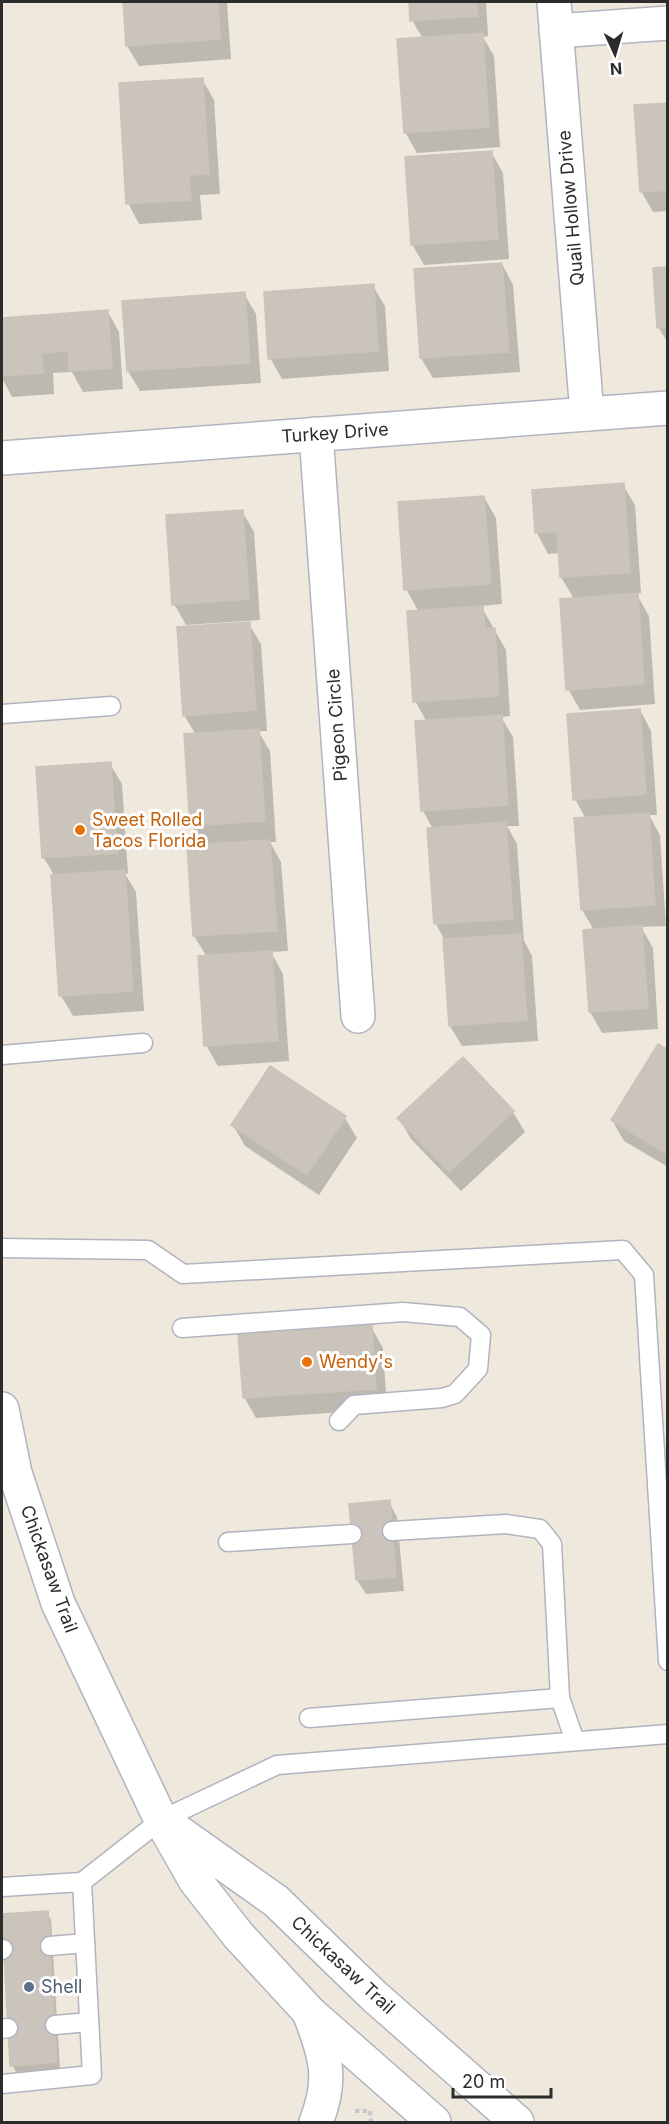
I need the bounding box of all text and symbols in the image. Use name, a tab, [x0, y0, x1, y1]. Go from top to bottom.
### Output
north arrow	[585, 24, 645, 84]
text: N	[609, 59, 623, 79]
street label: Quail Hollow Drive	[553, 129, 588, 287]
street label: Turkey Drive	[281, 418, 389, 447]
street label: Pigeon Circle	[322, 668, 351, 782]
place label: Sweet Rolled Tacos Florida	[92, 809, 206, 851]
marker: Sweet Rolled Tacos Florida	[73, 823, 87, 837]
place label: Wendy's	[319, 1351, 393, 1372]
marker: Wendy's	[300, 1355, 314, 1369]
street label: Chickasaw Trail	[17, 1502, 82, 1635]
street label: Chickasaw Trail	[287, 1911, 400, 2018]
place label: Shell	[41, 1976, 82, 1997]
marker: Shell	[22, 1980, 36, 1994]
scale bar	[453, 2061, 550, 2099]
text: 20 m	[462, 2071, 505, 2092]

